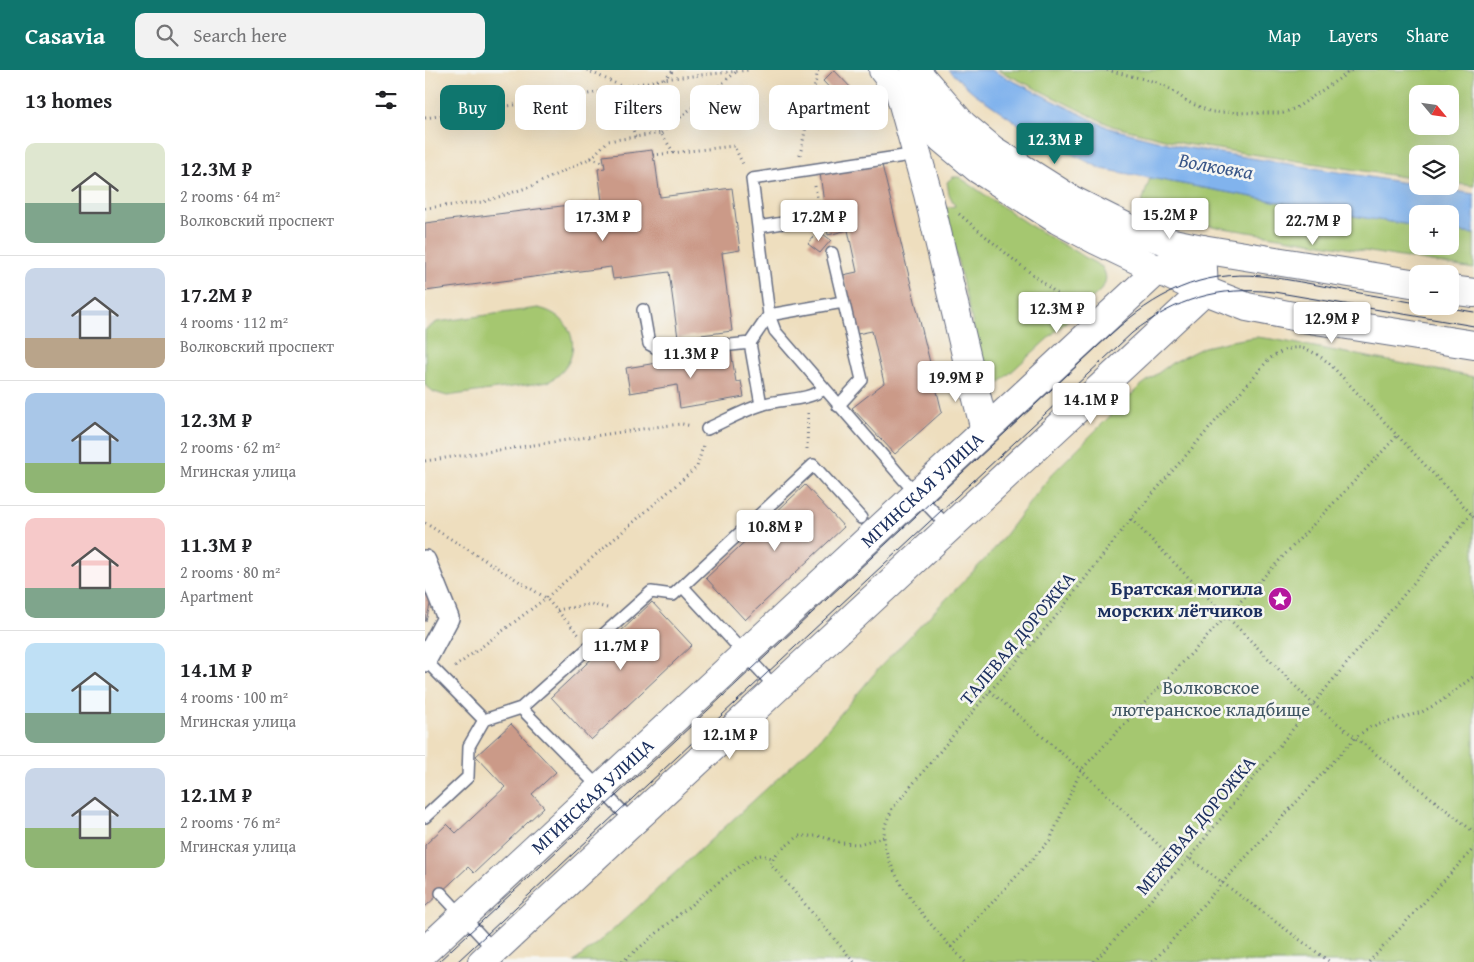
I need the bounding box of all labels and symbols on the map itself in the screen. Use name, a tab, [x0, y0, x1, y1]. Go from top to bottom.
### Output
north arrow	[1409, 85, 1459, 135]
pin: 12.3M ₽	[1009, 122, 1101, 165]
water label: Волковка	[1175, 145, 1256, 186]
pin: 15.2M ₽	[1124, 198, 1216, 240]
pin: 17.3M ₽	[557, 200, 649, 242]
pin: 17.2M ₽	[773, 200, 865, 242]
pin: 22.7M ₽	[1267, 204, 1359, 246]
pin: 12.3M ₽	[1011, 292, 1103, 334]
pin: 12.9M ₽	[1286, 302, 1378, 344]
pin: 11.3M ₽	[645, 336, 737, 379]
pin: 19.9M ₽	[910, 360, 1002, 403]
pin: 14.1M ₽	[1045, 382, 1137, 425]
street label: МГИНСКАЯ УЛИЦА	[854, 425, 990, 554]
pin: 10.8M ₽	[729, 510, 821, 552]
street label: ТАЛЕВАЯ ДОРОЖКА	[953, 565, 1082, 711]
place label: Братская могила морских лётчиков	[1097, 574, 1263, 624]
place icon: Братская могила морских лётчиков	[1267, 586, 1293, 612]
pin: 11.7M ₽	[575, 628, 667, 671]
park label: Волковское лютеранское кладбище	[1112, 673, 1310, 723]
pin: 12.1M ₽	[684, 718, 776, 760]
street label: МГИНСКАЯ УЛИЦА	[524, 731, 660, 860]
street label: МЕЖЕВАЯ ДОРОЖКА	[1128, 749, 1262, 901]

